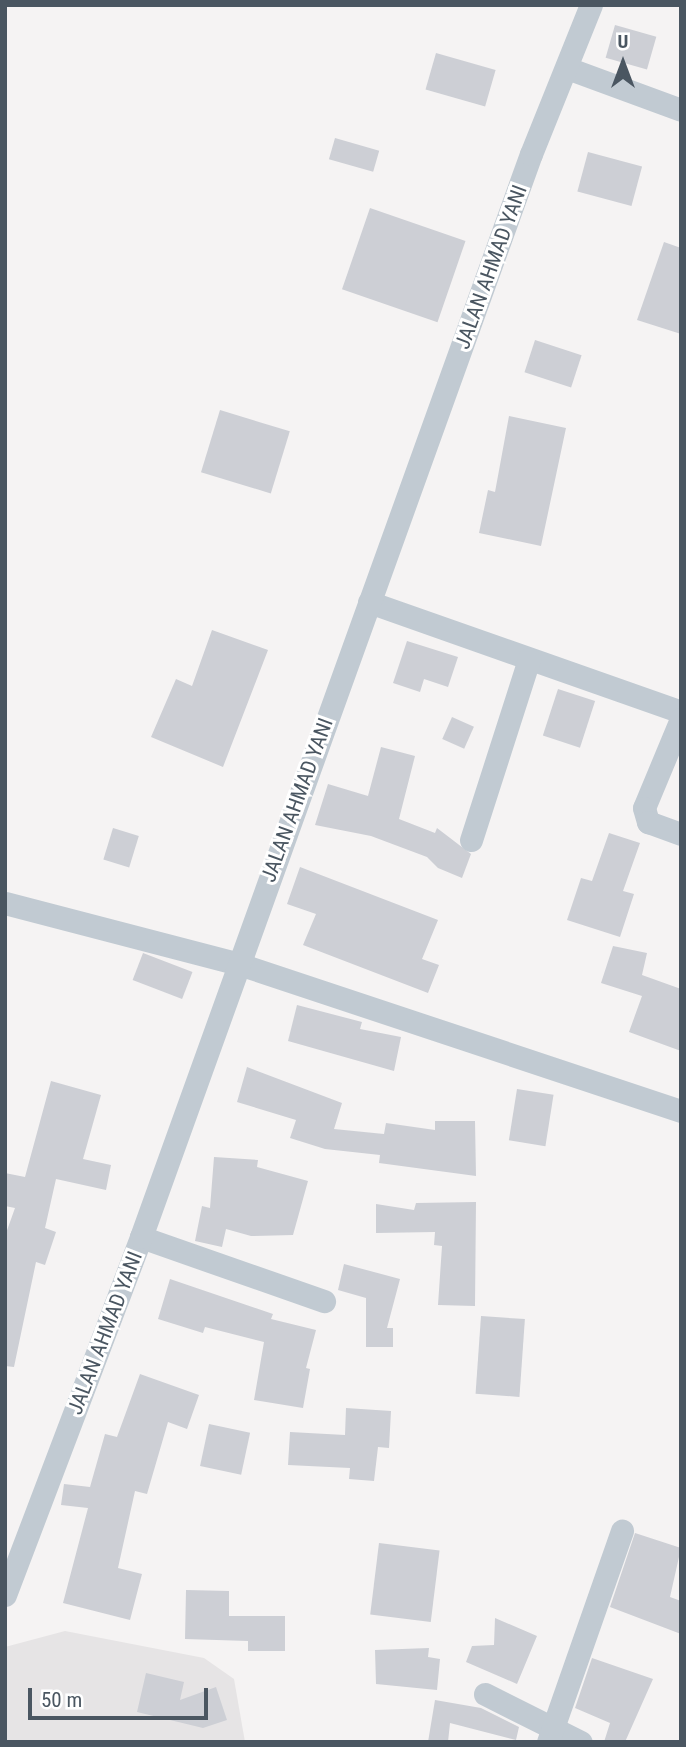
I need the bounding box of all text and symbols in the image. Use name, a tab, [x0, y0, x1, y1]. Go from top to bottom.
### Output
north arrow	[588, 28, 658, 98]
text: U	[618, 30, 628, 53]
street label: JALAN AHMAD YANI	[450, 182, 532, 352]
street label: JALAN AHMAD YANI	[256, 715, 338, 885]
street label: JALAN AHMAD YANI	[62, 1248, 148, 1418]
scale bar	[32, 1674, 212, 1718]
text: 50 m	[41, 1688, 82, 1712]

